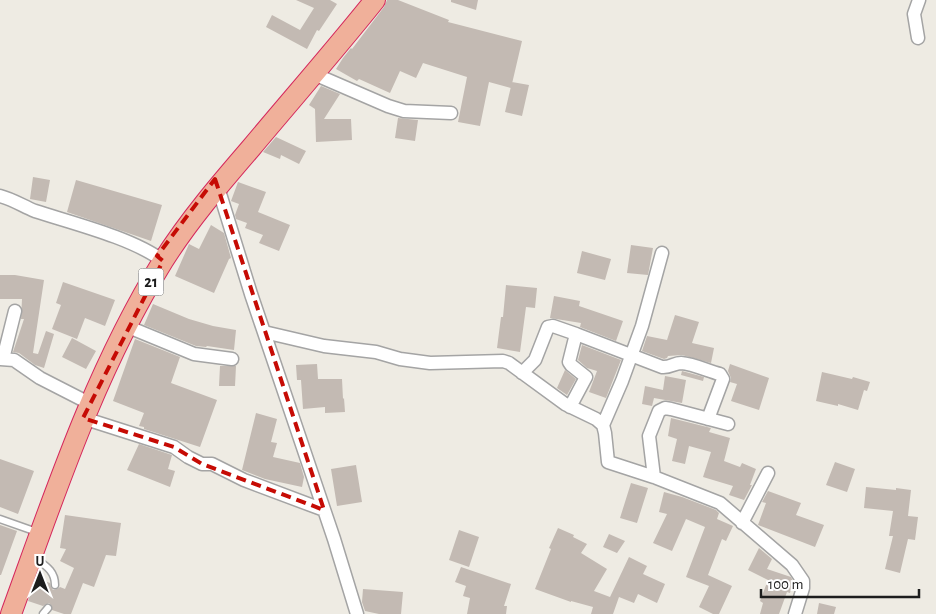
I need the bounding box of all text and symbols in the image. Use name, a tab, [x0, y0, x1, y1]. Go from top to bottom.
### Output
road number: 21	[138, 268, 164, 296]
north arrow	[15, 549, 65, 599]
text: U	[36, 555, 45, 569]
scale bar	[761, 566, 918, 598]
text: 100 m	[768, 577, 803, 592]

